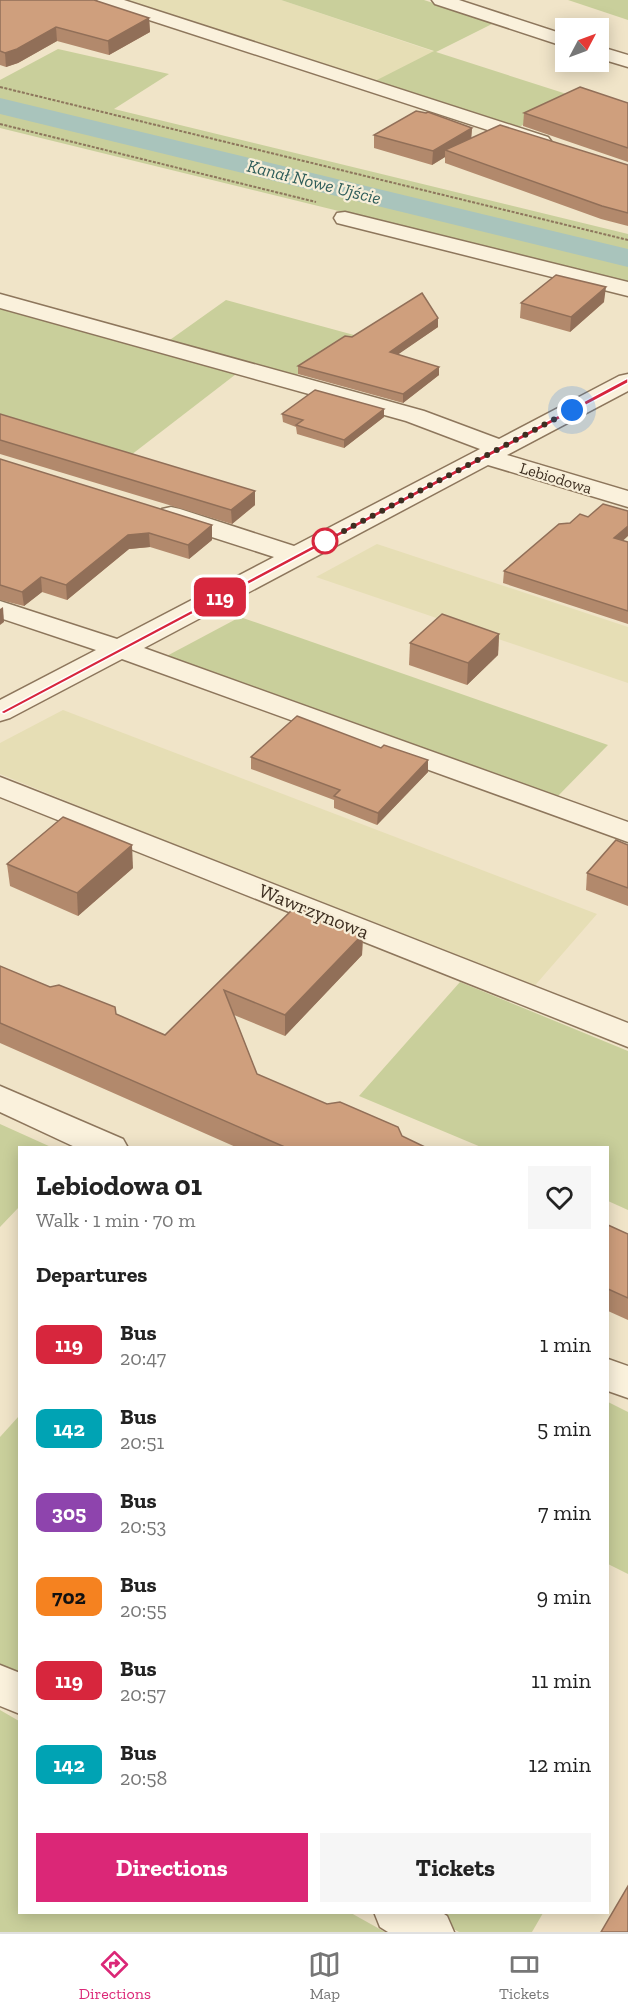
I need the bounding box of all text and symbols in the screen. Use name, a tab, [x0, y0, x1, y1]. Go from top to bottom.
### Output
north arrow	[555, 18, 609, 72]
map controls	[555, 18, 609, 72]
water label: Kanał Nowe Ujście	[245, 155, 383, 209]
your location	[557, 395, 587, 425]
street label: Lebiodowa	[518, 458, 595, 498]
unlabelled marker	[312, 528, 338, 554]
line badge: 119	[186, 578, 254, 616]
text: 119	[206, 585, 234, 610]
street label: Wawrzynowa	[255, 878, 373, 944]
button: heart	[528, 1166, 591, 1229]
text: Lebiodowa 01	[36, 1169, 202, 1202]
text: Walk · 1 min · 70 m	[36, 1208, 195, 1232]
text: Departures	[36, 1261, 147, 1288]
text: Bus	[120, 1319, 157, 1346]
text: 1 min	[540, 1331, 591, 1358]
text: 119	[55, 1332, 83, 1357]
text: 20:47	[120, 1346, 166, 1370]
text: Bus	[120, 1403, 157, 1430]
text: 5 min	[537, 1415, 591, 1442]
text: 142	[53, 1416, 85, 1441]
text: 20:51	[120, 1430, 164, 1454]
text: Bus	[120, 1487, 157, 1514]
text: 7 min	[538, 1499, 591, 1526]
text: 305	[52, 1500, 86, 1525]
text: 20:53	[120, 1514, 166, 1538]
text: Bus	[120, 1571, 157, 1598]
text: 9 min	[537, 1583, 591, 1610]
text: 702	[52, 1584, 86, 1609]
text: 20:55	[120, 1598, 167, 1622]
text: Bus	[120, 1655, 157, 1682]
text: 11 min	[531, 1667, 591, 1694]
text: 119	[55, 1668, 83, 1693]
text: 20:57	[120, 1682, 166, 1706]
text: Bus	[120, 1739, 157, 1766]
text: 12 min	[528, 1751, 591, 1778]
text: 142	[53, 1752, 85, 1777]
text: 20:58	[120, 1766, 167, 1790]
button: Directions	[36, 1833, 308, 1902]
button: Tickets	[320, 1833, 591, 1902]
tab: Directions	[79, 1948, 151, 2003]
tab: Map	[308, 1948, 341, 2003]
tab: Tickets	[499, 1948, 549, 2003]

